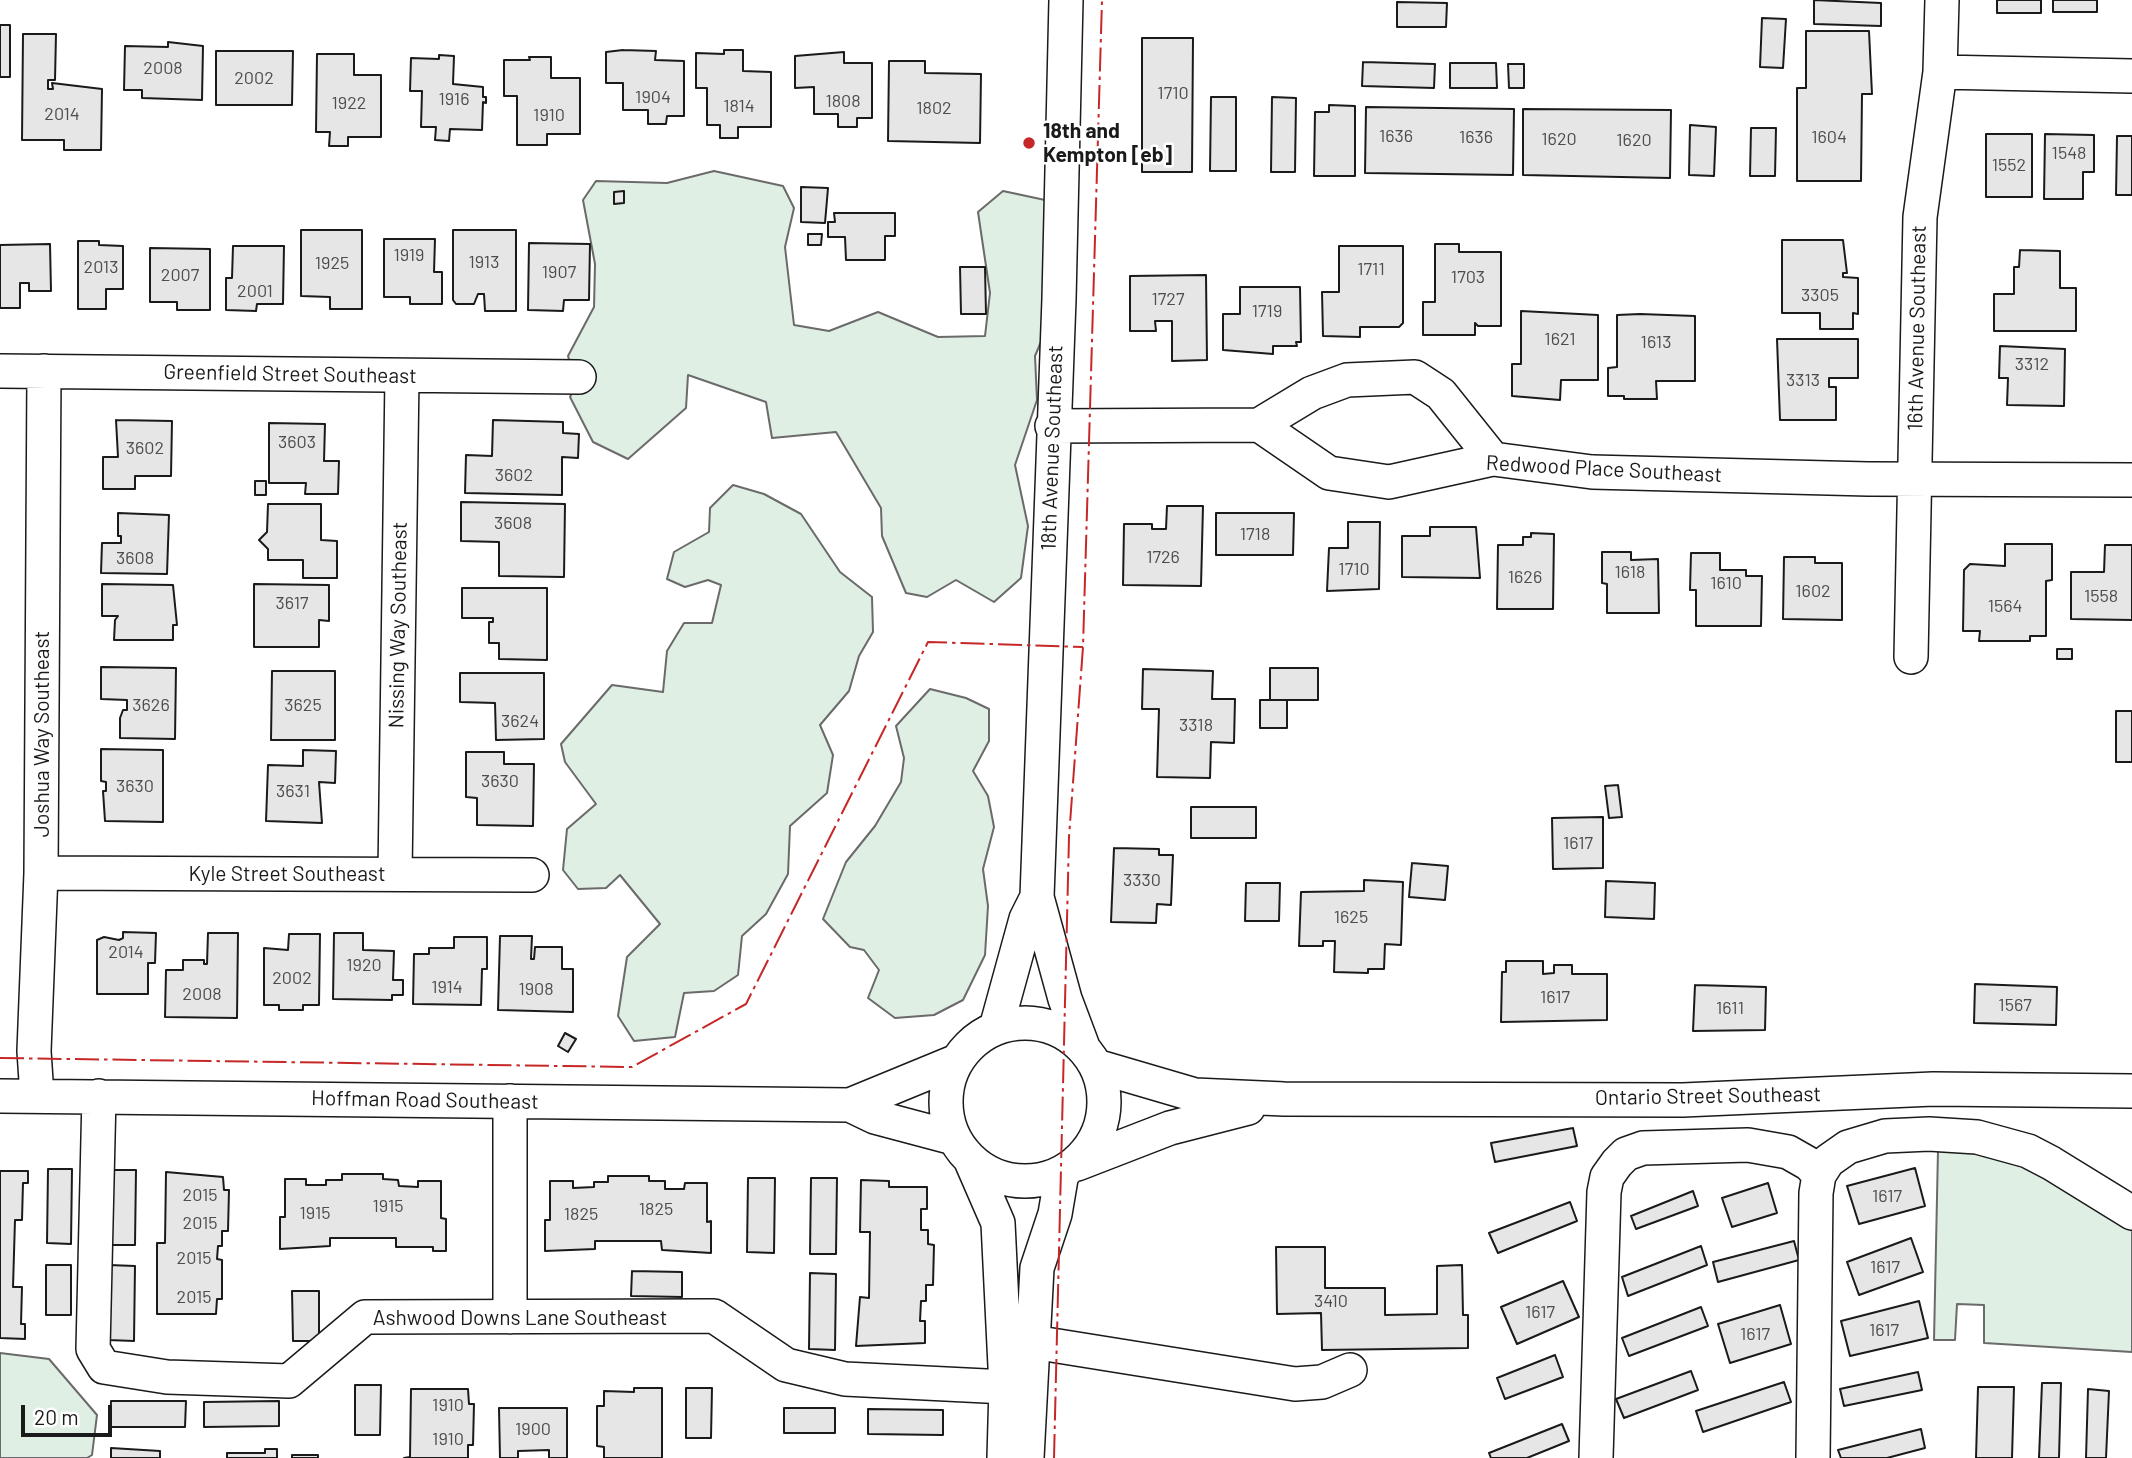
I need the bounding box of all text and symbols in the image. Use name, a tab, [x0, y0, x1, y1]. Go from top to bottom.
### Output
house number: 2008	[143, 57, 183, 79]
house number: 2002	[234, 67, 274, 89]
house number: 1710	[1157, 82, 1189, 104]
house number: 1904	[635, 86, 671, 108]
house number: 1916	[439, 88, 469, 110]
house number: 1808	[825, 90, 861, 112]
house number: 1922	[332, 92, 366, 114]
house number: 1814	[723, 95, 755, 117]
house number: 1802	[916, 97, 952, 119]
house number: 2014	[44, 103, 80, 125]
house number: 1910	[533, 104, 565, 126]
place label: 18th and Kempton [eb]	[1043, 118, 1172, 168]
house number: 1636	[1379, 125, 1413, 147]
house number: 1636	[1459, 126, 1493, 148]
house number: 1604	[1811, 126, 1847, 148]
house number: 1620	[1541, 128, 1577, 150]
house number: 1620	[1616, 129, 1652, 151]
marker: 18th and Kempton [eb]	[1021, 135, 1037, 151]
house number: 1548	[2052, 142, 2086, 164]
house number: 1552	[1992, 154, 2026, 176]
street label: 16th Avenue Southeast	[1903, 225, 1931, 431]
house number: 1919	[394, 244, 424, 266]
house number: 1913	[469, 251, 499, 273]
house number: 1925	[315, 252, 349, 274]
house number: 2013	[84, 256, 118, 278]
house number: 1711	[1357, 258, 1385, 280]
house number: 1907	[542, 261, 576, 283]
house number: 2007	[161, 264, 199, 286]
house number: 1703	[1451, 266, 1485, 288]
house number: 2001	[237, 280, 273, 302]
house number: 3305	[1801, 284, 1839, 306]
house number: 1727	[1152, 288, 1184, 310]
house number: 1719	[1252, 300, 1282, 322]
house number: 1621	[1544, 328, 1576, 350]
house number: 1613	[1641, 331, 1671, 353]
street label: 18th Avenue Southeast	[1036, 345, 1068, 551]
house number: 3312	[2015, 353, 2049, 375]
street label: Greenfield Street Southeast	[163, 359, 417, 389]
house number: 3313	[1786, 369, 1820, 391]
house number: 3603	[278, 431, 316, 453]
house number: 3602	[126, 437, 164, 459]
street label: Redwood Place Southeast	[1485, 450, 1723, 488]
house number: 3602	[495, 464, 533, 486]
house number: 3608	[494, 512, 532, 534]
street label: Nissing Way Southeast	[384, 521, 412, 729]
house number: 1718	[1240, 523, 1270, 545]
house number: 1726	[1146, 546, 1180, 568]
house number: 3608	[116, 547, 154, 569]
house number: 1710	[1338, 558, 1370, 580]
house number: 1618	[1615, 561, 1645, 583]
house number: 1626	[1508, 566, 1542, 588]
house number: 1610	[1710, 572, 1742, 594]
house number: 1602	[1795, 580, 1831, 602]
house number: 1558	[2084, 585, 2118, 607]
house number: 3617	[275, 592, 309, 614]
house number: 1564	[1988, 595, 2022, 617]
street label: Joshua Way Southeast	[29, 631, 55, 837]
house number: 3626	[132, 694, 170, 716]
house number: 3625	[284, 694, 322, 716]
house number: 3624	[501, 710, 539, 732]
house number: 3318	[1179, 714, 1213, 736]
house number: 3630	[481, 770, 519, 792]
house number: 3630	[116, 775, 154, 797]
house number: 3631	[276, 780, 310, 802]
house number: 1617	[1563, 832, 1593, 854]
street label: Kyle Street Southeast	[188, 861, 386, 887]
house number: 3330	[1123, 869, 1161, 891]
house number: 1625	[1334, 906, 1368, 928]
house number: 2014	[108, 941, 144, 963]
house number: 1920	[346, 954, 382, 976]
house number: 2002	[272, 967, 312, 989]
house number: 1914	[431, 976, 463, 998]
house number: 1908	[518, 978, 554, 1000]
house number: 2008	[182, 983, 222, 1005]
house number: 1617	[1540, 986, 1570, 1008]
house number: 1567	[1998, 994, 2032, 1016]
house number: 1611	[1716, 997, 1744, 1019]
street label: Ontario Street Southeast	[1595, 1081, 1821, 1111]
street label: Hoffman Road Southeast	[311, 1085, 539, 1115]
house number: 2015	[183, 1184, 217, 1206]
house number: 1617	[1872, 1185, 1902, 1207]
house number: 1915	[373, 1195, 403, 1217]
house number: 1825	[639, 1198, 673, 1220]
house number: 1915	[300, 1202, 330, 1224]
house number: 1825	[564, 1203, 598, 1225]
house number: 2015	[183, 1212, 217, 1234]
house number: 2015	[177, 1247, 211, 1269]
house number: 1617	[1870, 1256, 1900, 1278]
house number: 2015	[177, 1286, 211, 1308]
house number: 3410	[1314, 1290, 1348, 1312]
house number: 1617	[1525, 1301, 1555, 1323]
street label: Ashwood Downs Lane Southeast	[373, 1305, 667, 1331]
house number: 1617	[1869, 1319, 1899, 1341]
house number: 1617	[1740, 1323, 1770, 1345]
scale bar	[24, 1392, 116, 1436]
house number: 1910	[432, 1394, 464, 1416]
text: 20 m	[34, 1404, 79, 1429]
house number: 1900	[515, 1418, 551, 1440]
house number: 1910	[432, 1428, 464, 1450]

